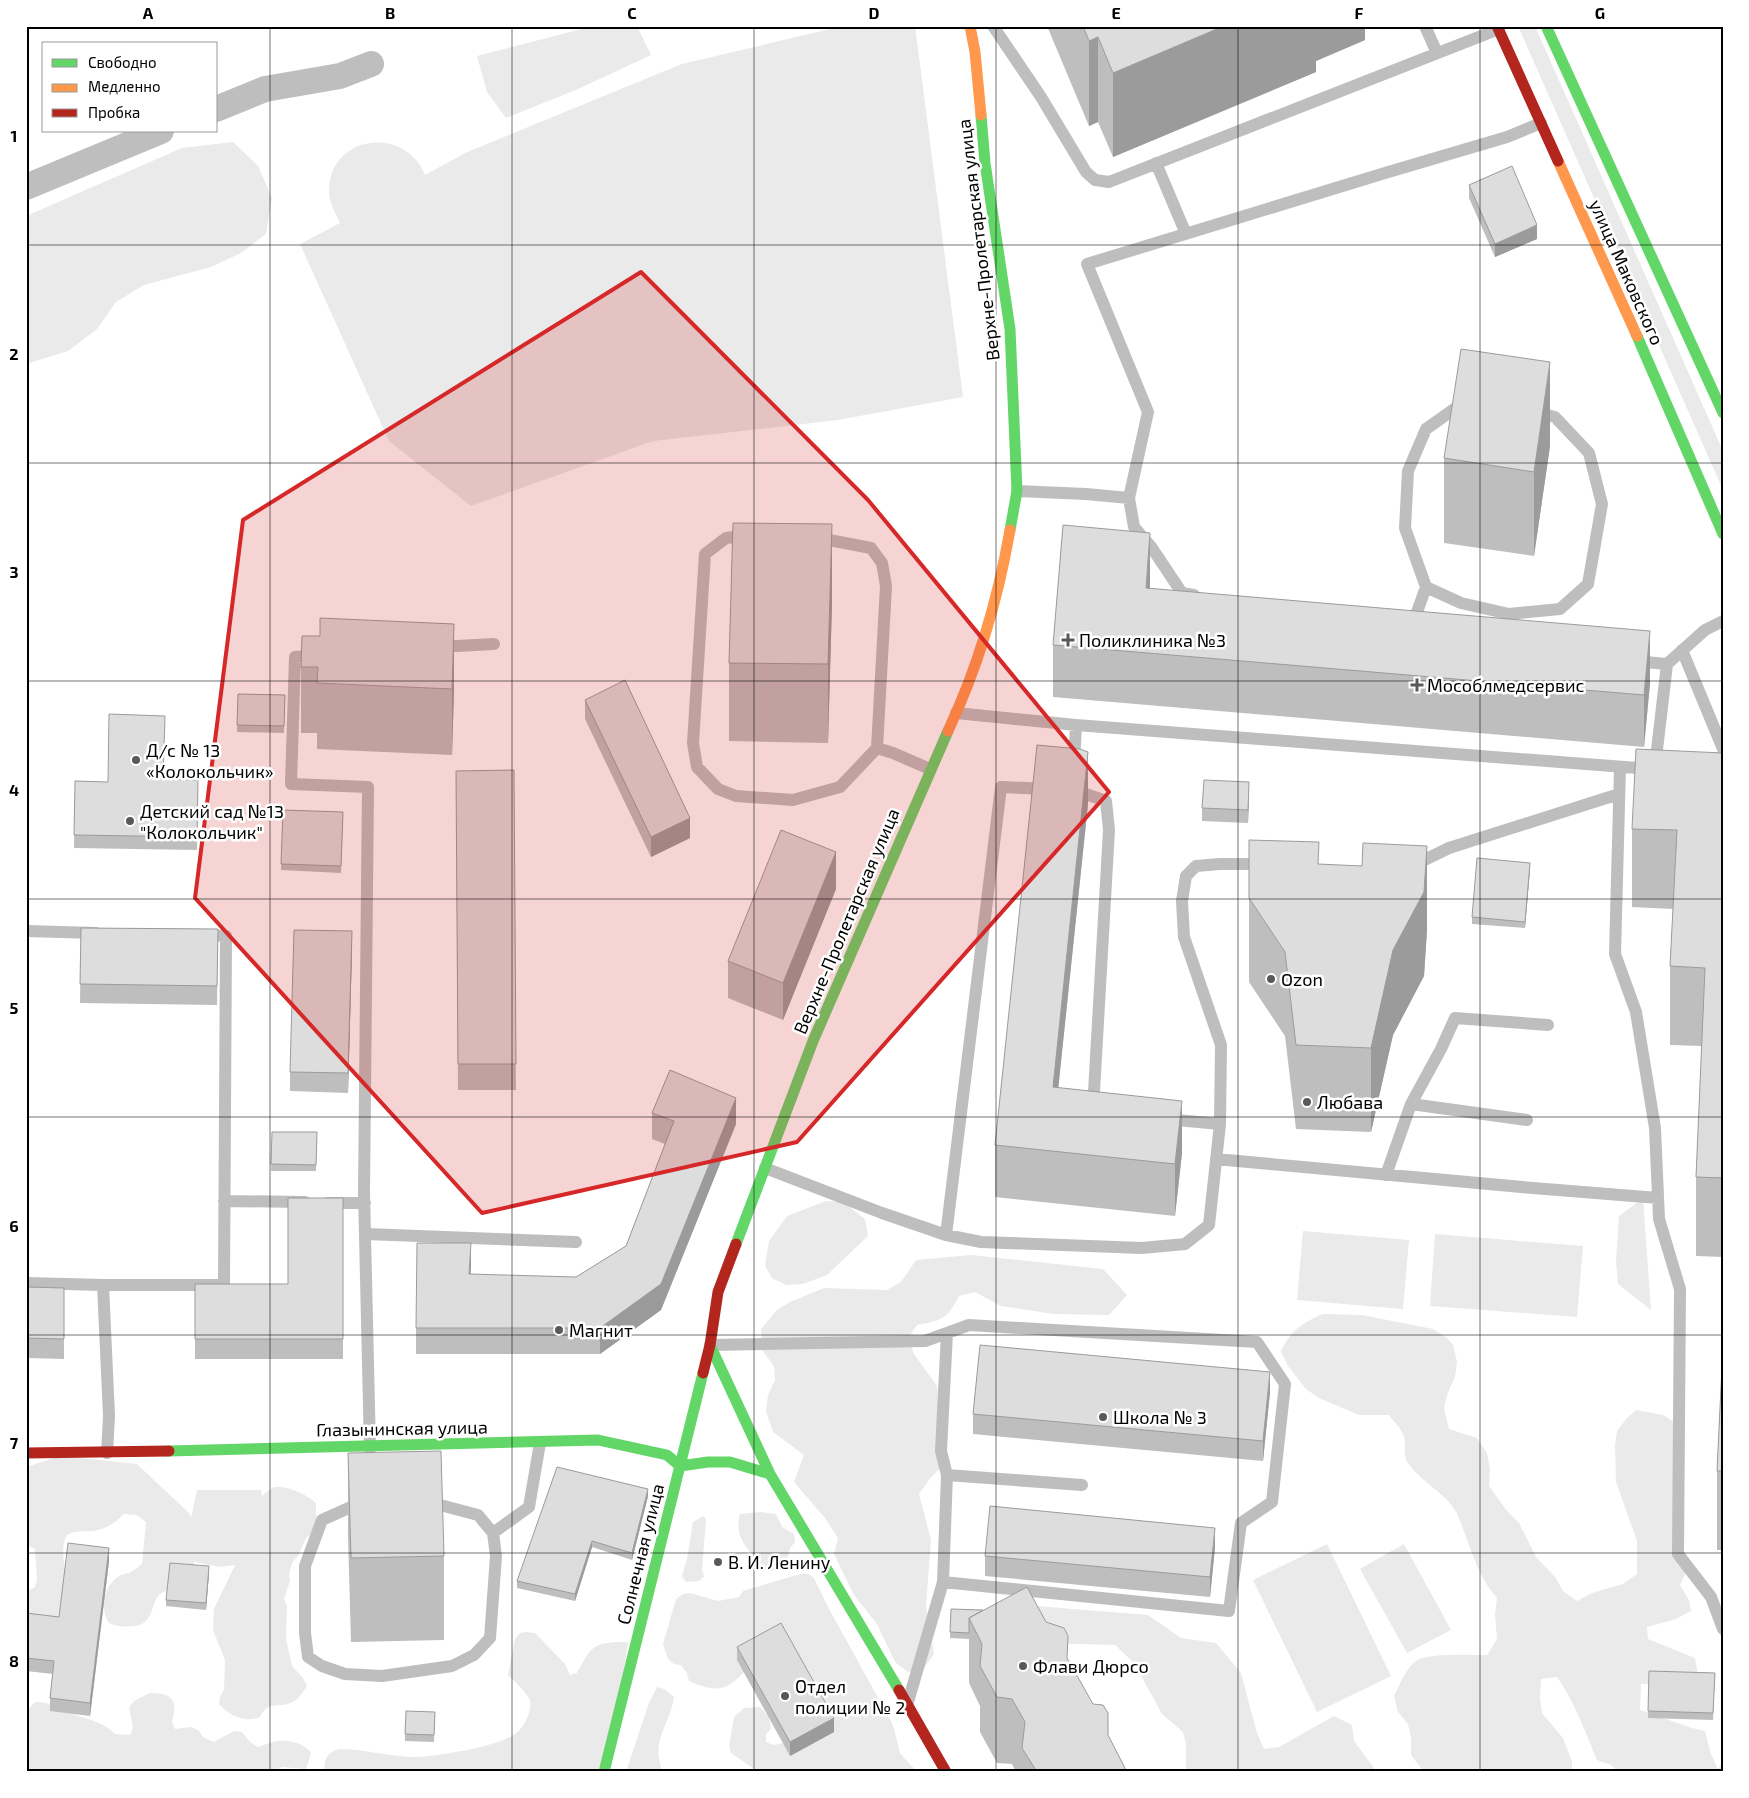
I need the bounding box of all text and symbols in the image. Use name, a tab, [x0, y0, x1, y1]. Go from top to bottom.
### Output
text: A	[143, 3, 154, 22]
text: B	[385, 3, 395, 22]
text: C	[627, 3, 637, 22]
text: D	[869, 3, 880, 22]
text: E	[1111, 3, 1121, 22]
text: F	[1355, 3, 1364, 22]
text: G	[1595, 3, 1605, 22]
legend	[42, 42, 218, 132]
text: Свободно	[88, 53, 157, 71]
text: Медленно	[88, 77, 161, 95]
text: Пробка	[88, 103, 140, 121]
street label: Верхне-Пролетарская улица	[952, 118, 1004, 362]
text: 1	[11, 126, 17, 145]
street label: улица Маковского	[1585, 196, 1669, 348]
text: 2	[9, 344, 19, 363]
text: 3	[9, 562, 19, 581]
place label: Поликлиника №3	[1079, 629, 1226, 651]
marker: Поликлиника №3	[1061, 633, 1075, 647]
place label: Мособлмедсервис	[1427, 674, 1584, 696]
marker: Мособлмедсервис	[1411, 679, 1423, 691]
place label: Д/с № 13 «Колокольчик»	[146, 739, 274, 782]
marker: Д/с № 13 «Колокольчик»	[130, 754, 142, 766]
text: 4	[9, 780, 19, 799]
place label: Детский сад №13 "Колокольчик"	[140, 800, 284, 843]
street label: Верхне-Пролетарская улица	[788, 805, 904, 1037]
marker: Детский сад №13 "Колокольчик"	[124, 815, 136, 827]
place label: Ozon	[1281, 968, 1323, 990]
marker: Ozon	[1265, 973, 1277, 985]
text: 5	[10, 998, 19, 1017]
place label: Любава	[1317, 1091, 1383, 1113]
marker: Любава	[1301, 1096, 1313, 1108]
text: 6	[9, 1216, 19, 1235]
place label: Магнит	[569, 1319, 633, 1341]
marker: Магнит	[553, 1324, 565, 1336]
place label: Школа № 3	[1113, 1406, 1207, 1428]
marker: Школа № 3	[1097, 1411, 1109, 1423]
street label: Глазынинская улица	[316, 1416, 488, 1440]
text: 7	[10, 1433, 19, 1452]
street label: Солнечная улица	[612, 1481, 668, 1627]
place label: В. И. Ленину	[728, 1551, 831, 1573]
marker: В. И. Ленину	[712, 1556, 724, 1568]
text: 8	[9, 1651, 19, 1670]
place label: Флави Дюрсо	[1033, 1655, 1149, 1677]
marker: Флави Дюрсо	[1017, 1660, 1029, 1672]
place label: Отдел полиции № 2	[795, 1675, 905, 1718]
marker: Отдел полиции № 2	[779, 1690, 791, 1702]

